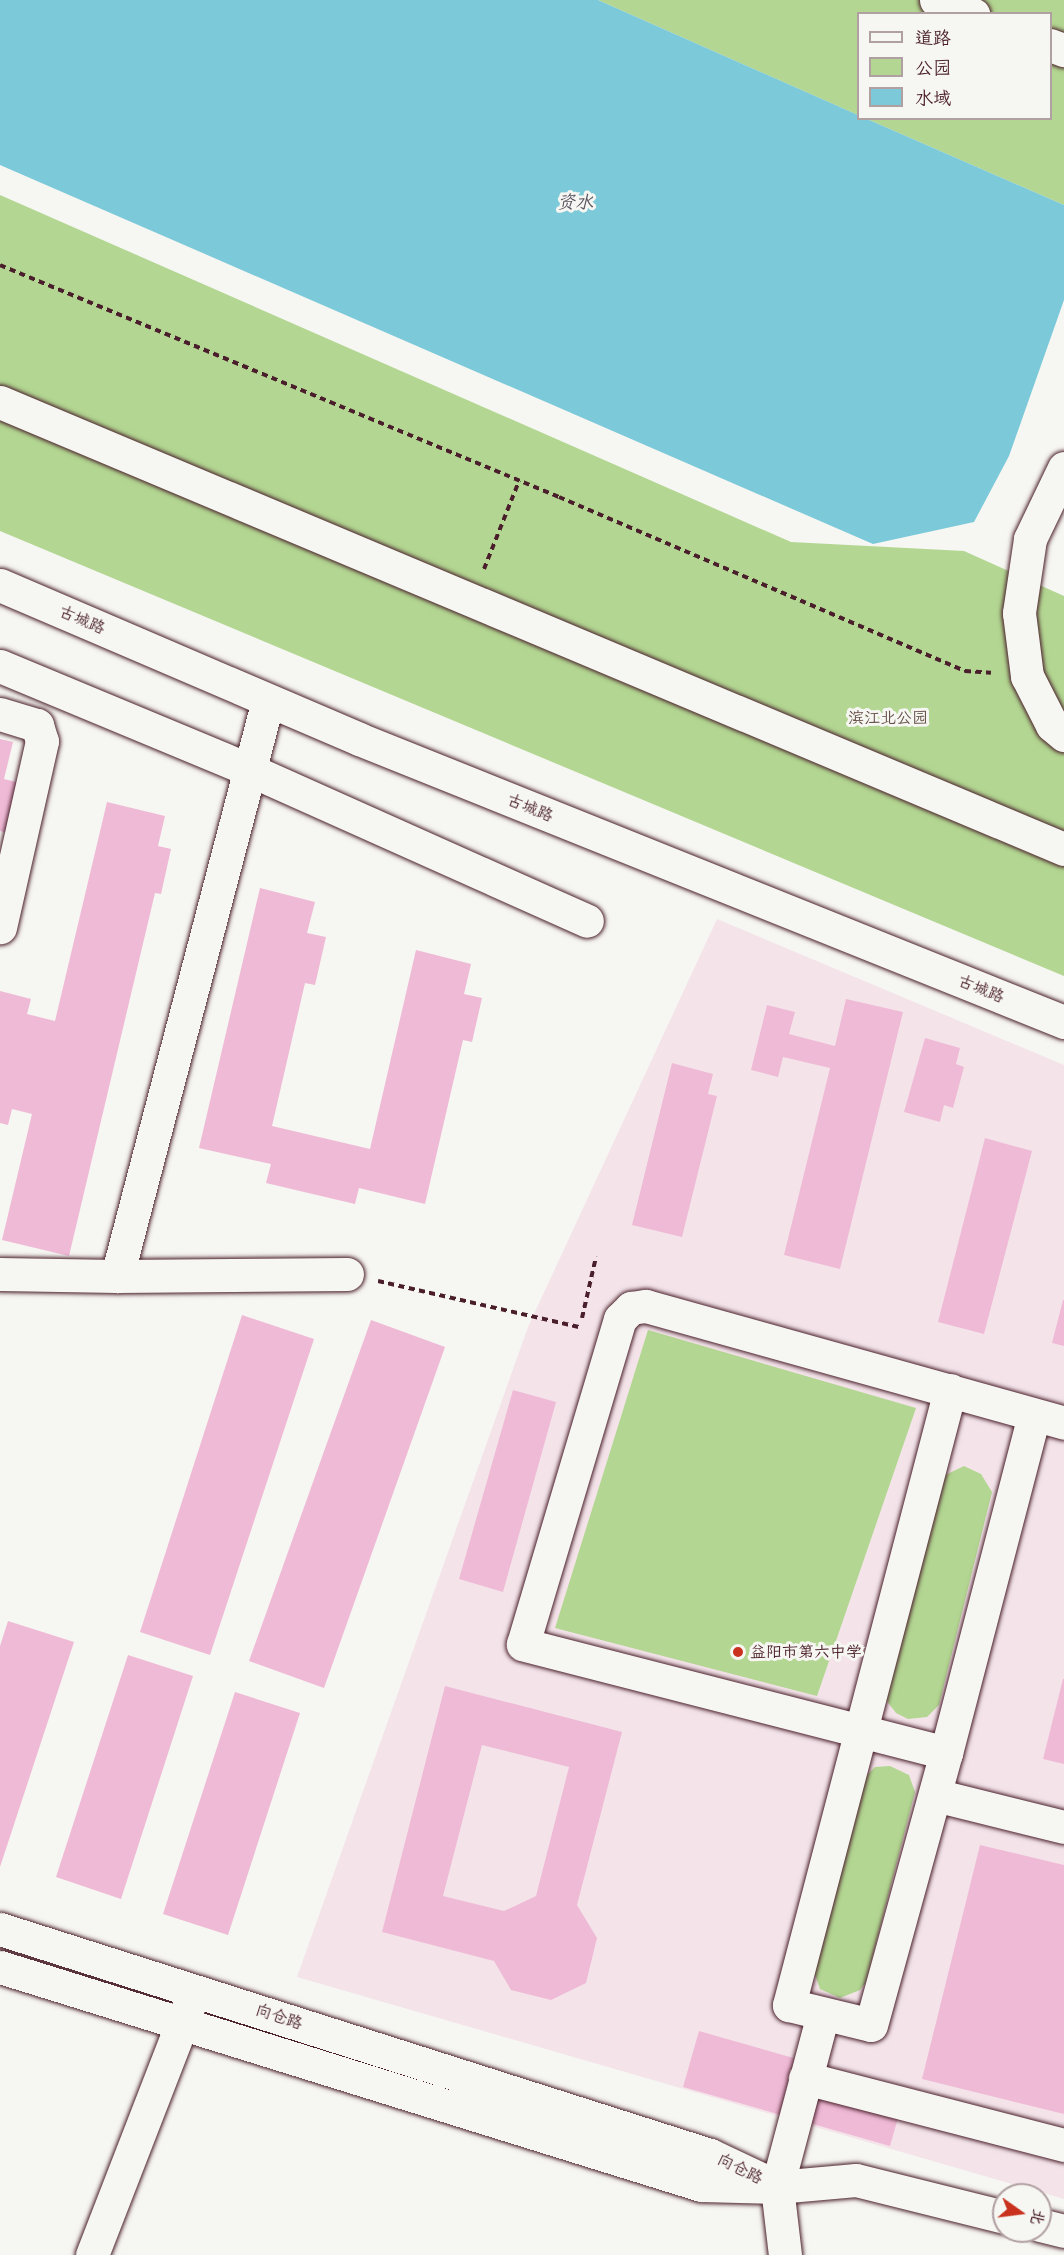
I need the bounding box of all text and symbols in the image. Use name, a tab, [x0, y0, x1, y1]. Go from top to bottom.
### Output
legend	[857, 12, 1052, 120]
text: 道路	[915, 26, 951, 50]
text: 公园	[915, 56, 951, 80]
text: 水域	[915, 86, 951, 110]
water label: 资水	[557, 191, 593, 213]
street label: 古城路	[56, 602, 108, 638]
park label: 滨江北公园	[848, 708, 928, 728]
street label: 古城路	[504, 790, 556, 826]
street label: 古城路	[955, 971, 1007, 1007]
place label: 益阳市第六中学	[750, 1642, 862, 1662]
marker: 益阳市第六中学	[731, 1645, 745, 1659]
street label: 向仓路	[253, 2000, 305, 2034]
street label: 向仓路	[714, 2150, 766, 2188]
north arrow	[992, 2183, 1052, 2243]
text: 北	[1026, 2207, 1050, 2227]

